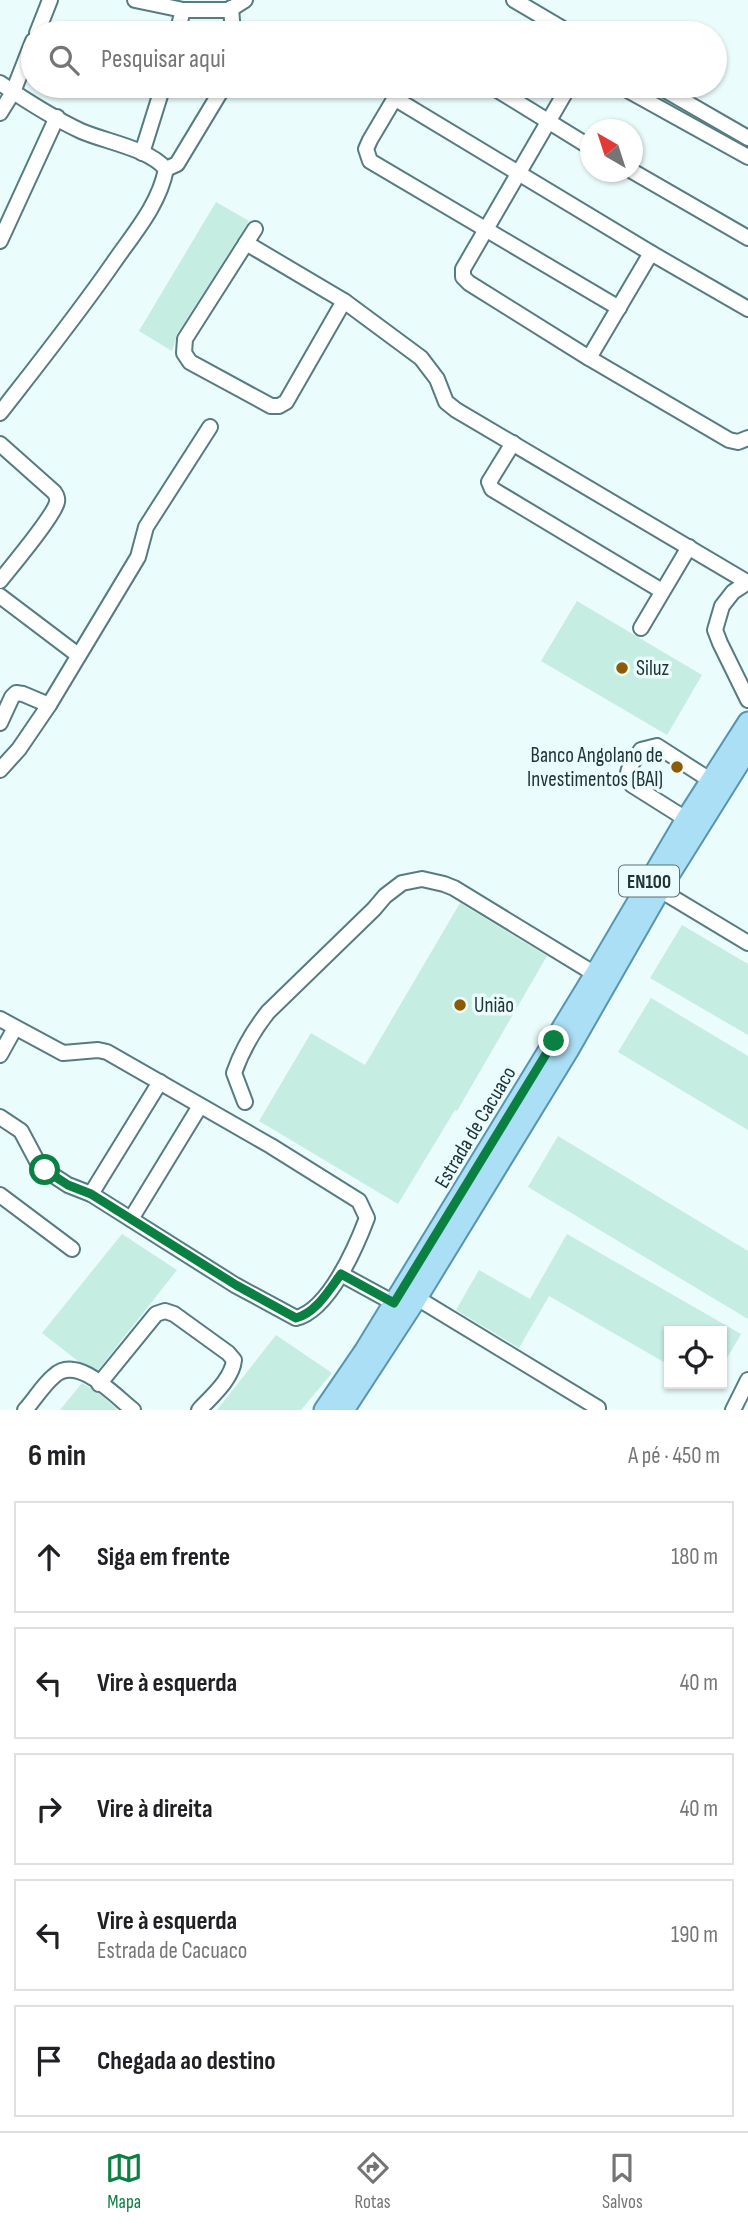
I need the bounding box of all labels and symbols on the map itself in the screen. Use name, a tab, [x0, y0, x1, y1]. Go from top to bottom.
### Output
north arrow	[580, 119, 643, 182]
place label: Siluz	[636, 656, 670, 681]
marker: Siluz	[614, 660, 630, 676]
place label: Banco Angolano de Investimentos (BAI)	[527, 743, 663, 792]
marker: Banco Angolano de Investimentos (BAI)	[669, 759, 685, 775]
road number: EN100	[619, 866, 679, 897]
place label: União	[474, 993, 514, 1018]
marker: União	[452, 997, 468, 1013]
route end	[538, 1025, 569, 1056]
street label: Estrada de Cacuaco	[429, 1062, 522, 1193]
route start	[29, 1154, 60, 1185]

